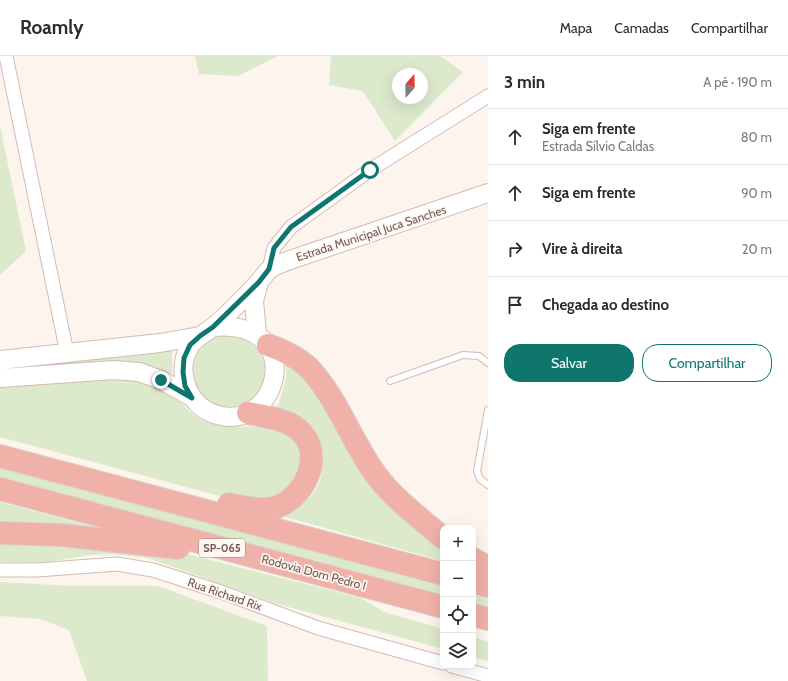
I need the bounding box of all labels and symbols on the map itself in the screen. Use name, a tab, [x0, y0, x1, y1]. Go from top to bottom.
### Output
north arrow	[392, 68, 428, 104]
route start	[361, 161, 379, 179]
street label: Estrada Municipal Juca Sanches	[294, 202, 448, 264]
route end	[152, 371, 170, 389]
road number: SP-065	[199, 539, 245, 557]
street label: Rodovia Dom Pedro I	[260, 551, 368, 593]
street label: Rua Richard Rix	[186, 574, 264, 614]

